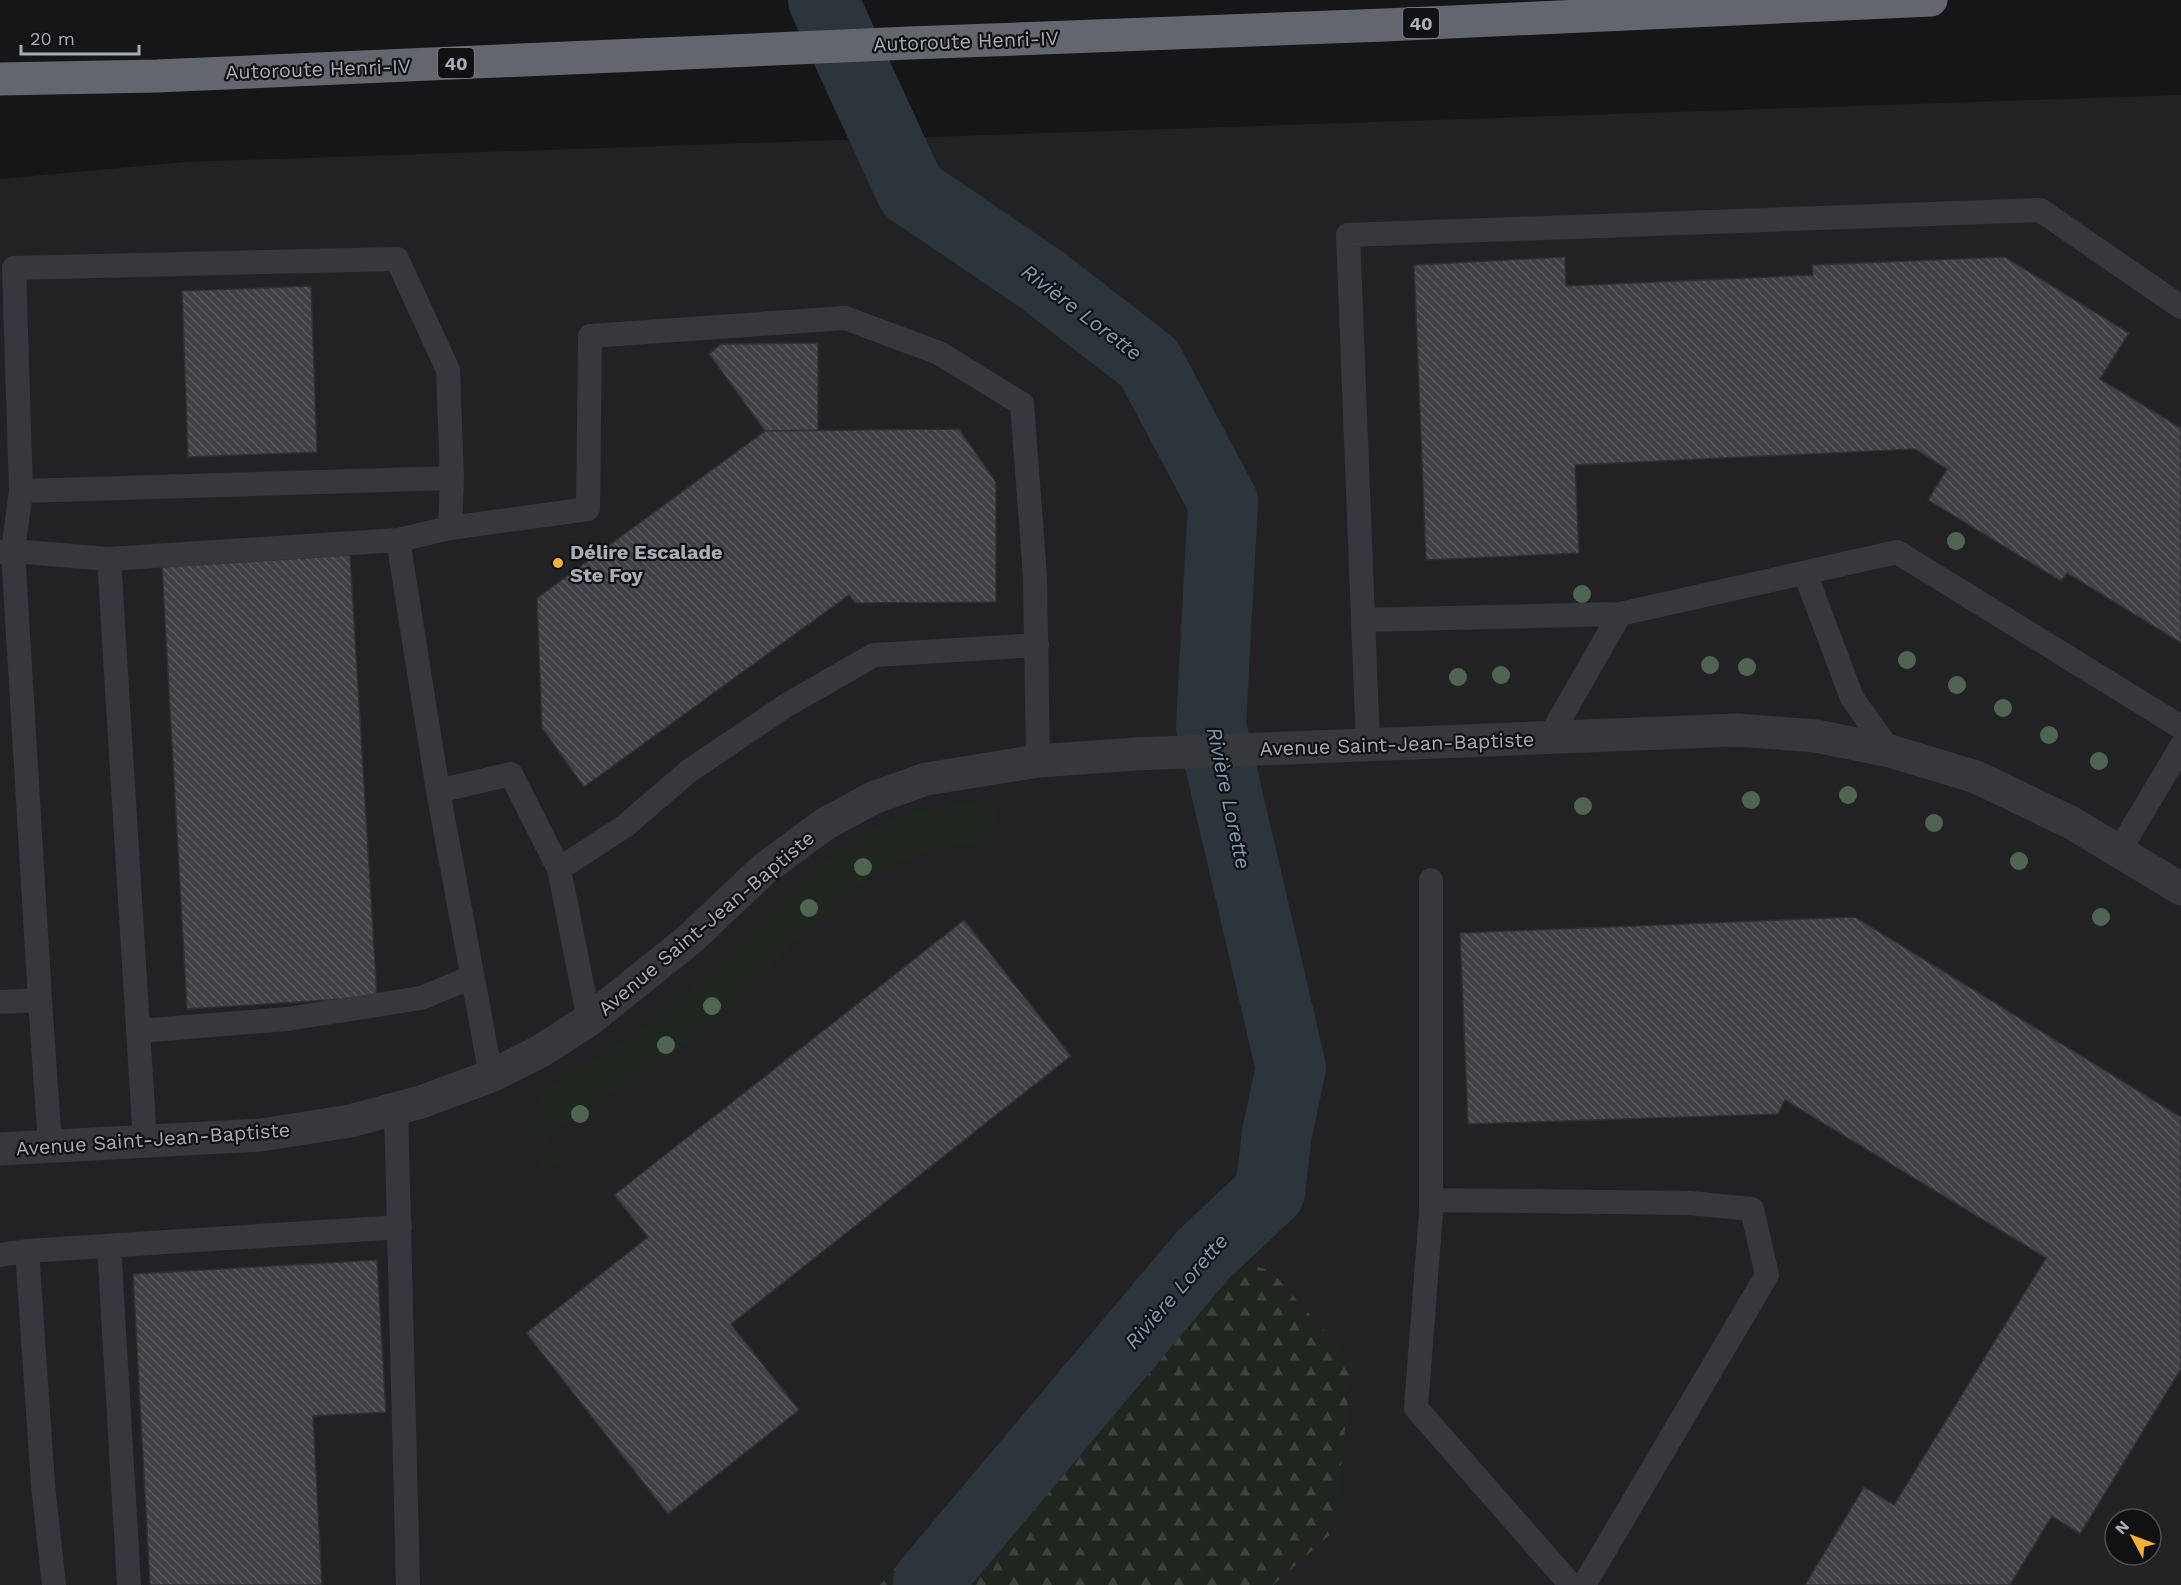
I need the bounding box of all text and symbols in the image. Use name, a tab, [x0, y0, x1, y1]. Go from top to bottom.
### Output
road number: 40	[1403, 8, 1439, 38]
scale bar	[21, 18, 140, 56]
street label: Autoroute Henri-IV	[873, 26, 1059, 56]
text: 20 m	[30, 28, 75, 49]
road number: 40	[438, 48, 474, 78]
street label: Autoroute Henri-IV	[225, 54, 411, 84]
water label: Rivière Lorette	[1017, 259, 1147, 365]
place label: Délire Escalade Ste Foy	[570, 540, 723, 587]
marker: Délire Escalade Ste Foy	[551, 556, 565, 570]
water label: Rivière Lorette	[1202, 725, 1256, 871]
street label: Avenue Saint-Jean-Baptiste	[1259, 727, 1535, 761]
street label: Avenue Saint-Jean-Baptiste	[593, 825, 819, 1021]
street label: Avenue Saint-Jean-Baptiste	[15, 1117, 291, 1161]
water label: Rivière Lorette	[1119, 1228, 1233, 1354]
north arrow	[2103, 1507, 2163, 1567]
text: N	[2111, 1517, 2133, 1538]

